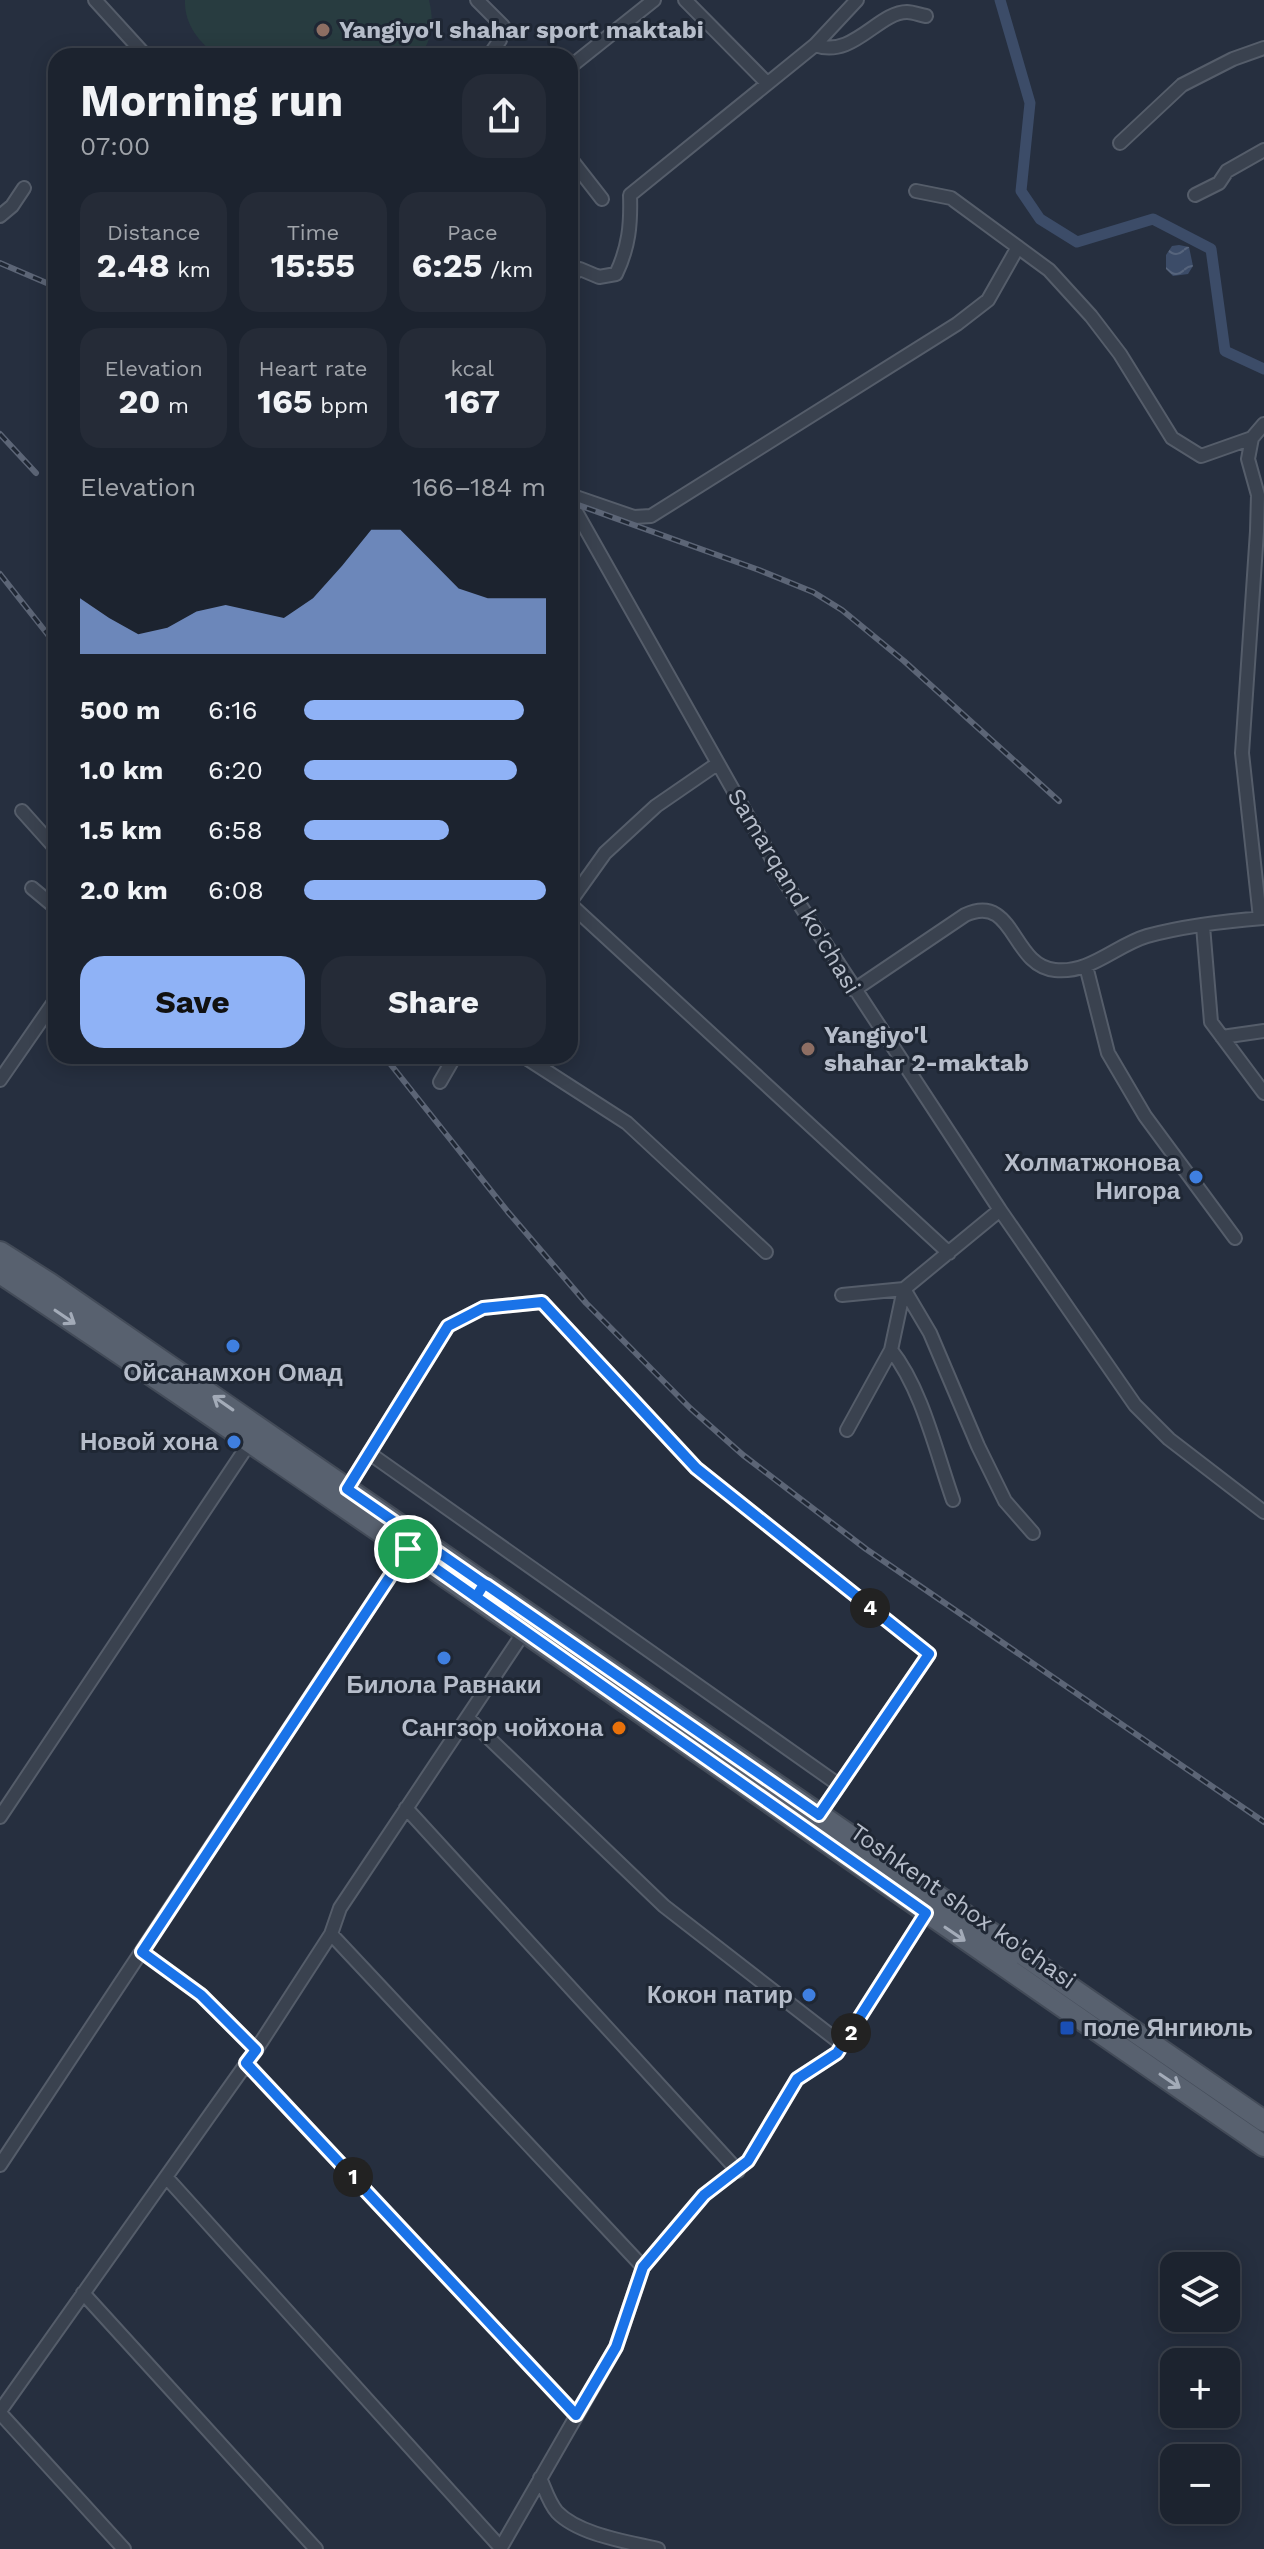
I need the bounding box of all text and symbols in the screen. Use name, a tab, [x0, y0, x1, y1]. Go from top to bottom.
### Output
place label: Yangiyo'l shahar sport maktabi	[339, 16, 704, 44]
marker: Yangiyo'l shahar sport maktabi	[314, 21, 332, 39]
button: share	[462, 74, 546, 158]
text: Morning run	[80, 75, 343, 127]
text: 07:00	[80, 131, 150, 161]
text: Distance	[107, 220, 200, 245]
text: Time	[287, 220, 339, 245]
text: Pace	[447, 220, 498, 245]
text: 2.48	[97, 245, 170, 285]
text: 15:55	[271, 245, 355, 285]
text: 6:25	[411, 245, 483, 285]
text: km	[170, 257, 211, 282]
text: /km	[483, 257, 533, 282]
text: Elevation	[105, 356, 203, 381]
text: Heart rate	[259, 356, 367, 381]
text: kcal	[451, 356, 494, 381]
text: 20	[118, 381, 161, 421]
text: 165	[257, 381, 313, 421]
text: 167	[445, 381, 500, 421]
text: m	[161, 393, 189, 418]
text: bpm	[313, 393, 369, 418]
text: Elevation	[80, 472, 196, 502]
text: 166–184 m	[412, 472, 546, 502]
text: 500 m	[80, 695, 161, 725]
text: 6:16	[208, 695, 257, 725]
text: 1.0 km	[80, 755, 163, 785]
text: 6:20	[208, 755, 263, 785]
street label: Samarqand ko'chasi	[722, 783, 866, 999]
text: 1.5 km	[80, 815, 162, 845]
text: 6:58	[208, 815, 263, 845]
text: 2.0 km	[80, 875, 168, 905]
text: 6:08	[208, 875, 264, 905]
button: Save	[80, 956, 305, 1048]
button: Share	[321, 956, 546, 1048]
place label: Yangiyo'l shahar 2-maktab	[824, 1021, 1029, 1077]
marker: Yangiyo'l shahar 2-maktab	[799, 1040, 817, 1058]
place label: Холматжонова Нигора	[1004, 1149, 1181, 1205]
marker: Холматжонова Нигора	[1187, 1168, 1205, 1186]
one-way arrow	[53, 1308, 75, 1325]
marker: Ойсанамхон Омад	[224, 1337, 242, 1355]
place label: Ойсанамхон Омад	[123, 1359, 343, 1387]
one-way arrow	[212, 1395, 234, 1411]
place label: Новой хона	[80, 1428, 219, 1456]
marker: Новой хона	[225, 1433, 243, 1451]
pin	[374, 1515, 442, 1583]
icon: arrive	[386, 1527, 430, 1571]
pin: 4	[850, 1588, 890, 1628]
text: 4	[863, 1595, 877, 1620]
marker: Билола Равнаки	[435, 1649, 453, 1667]
place label: Билола Равнаки	[347, 1671, 541, 1699]
place label: Сангзор чойхона	[401, 1714, 604, 1742]
marker: Сангзор чойхона	[610, 1719, 628, 1737]
street label: Toshkent shox ko'chasi	[845, 1817, 1081, 1995]
one-way arrow	[944, 1926, 966, 1942]
place label: Кокон патир	[647, 1981, 793, 2009]
marker: Кокон патир	[800, 1986, 818, 2004]
pin: 2	[831, 2013, 871, 2053]
place label: поле Янгиюль	[1083, 2014, 1253, 2042]
marker: поле Янгиюль	[1058, 2019, 1076, 2037]
text: 2	[844, 2020, 858, 2045]
one-way arrow	[1158, 2073, 1180, 2089]
pin: 1	[333, 2157, 373, 2197]
text: 1	[348, 2164, 358, 2189]
map controls	[1160, 2252, 1240, 2524]
button: layers	[1160, 2252, 1240, 2332]
button: +	[1160, 2348, 1240, 2428]
button: −	[1160, 2444, 1240, 2524]

